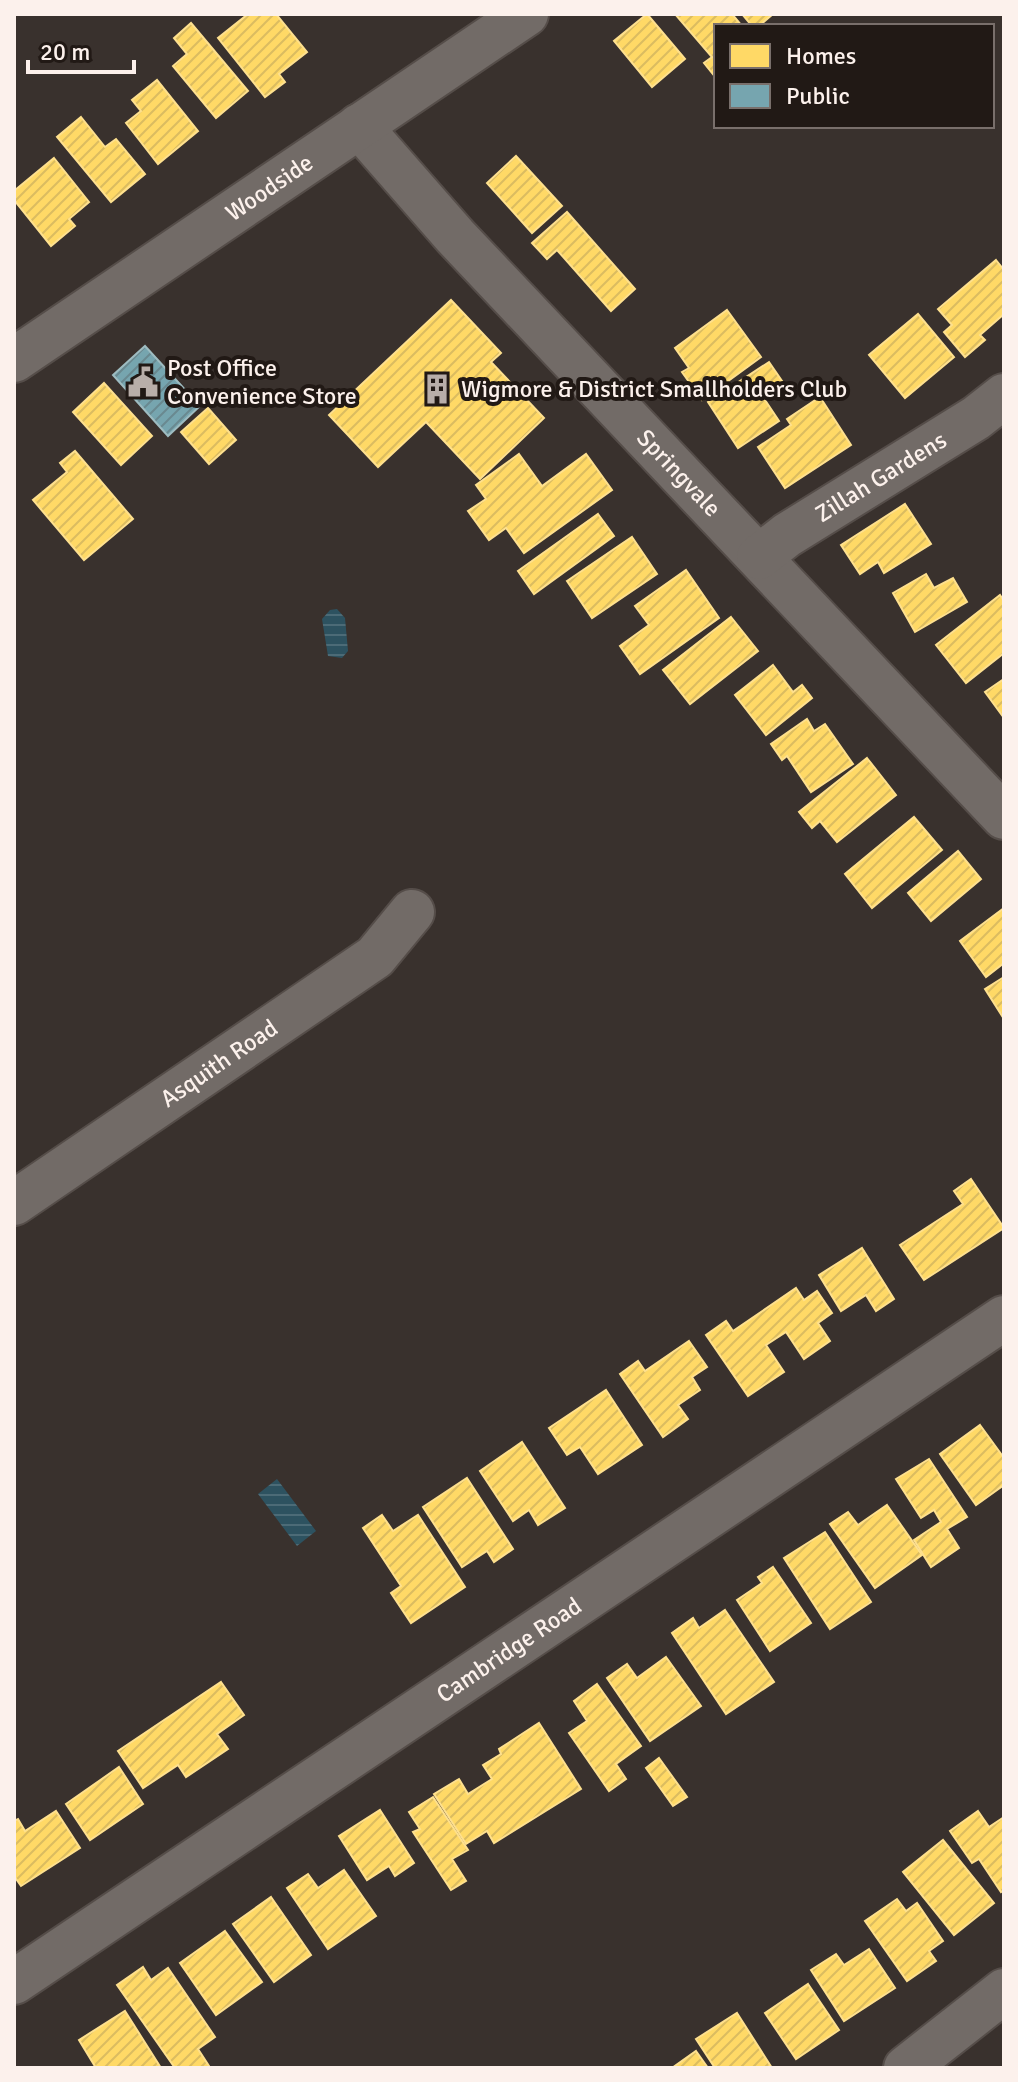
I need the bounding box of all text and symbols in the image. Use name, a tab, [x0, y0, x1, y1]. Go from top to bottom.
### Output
scale bar	[28, 24, 134, 74]
legend	[714, 24, 994, 128]
text: 20 m	[40, 37, 90, 67]
text: Homes	[786, 41, 856, 71]
text: Public	[786, 81, 850, 111]
street label: Woodside	[220, 147, 319, 228]
place label: Post Office Convenience Store	[167, 353, 357, 411]
public building icon: Post Office Convenience Store	[126, 365, 160, 399]
building icon: Wigmore & District Smallholders Club	[420, 372, 454, 406]
place label: Wigmore & District Smallholders Club	[461, 374, 847, 404]
street label: Springvale	[630, 423, 727, 523]
street label: Zillah Gardens	[810, 425, 952, 529]
street label: Asquith Road	[155, 1013, 283, 1114]
street label: Cambridge Road	[431, 1591, 587, 1709]

